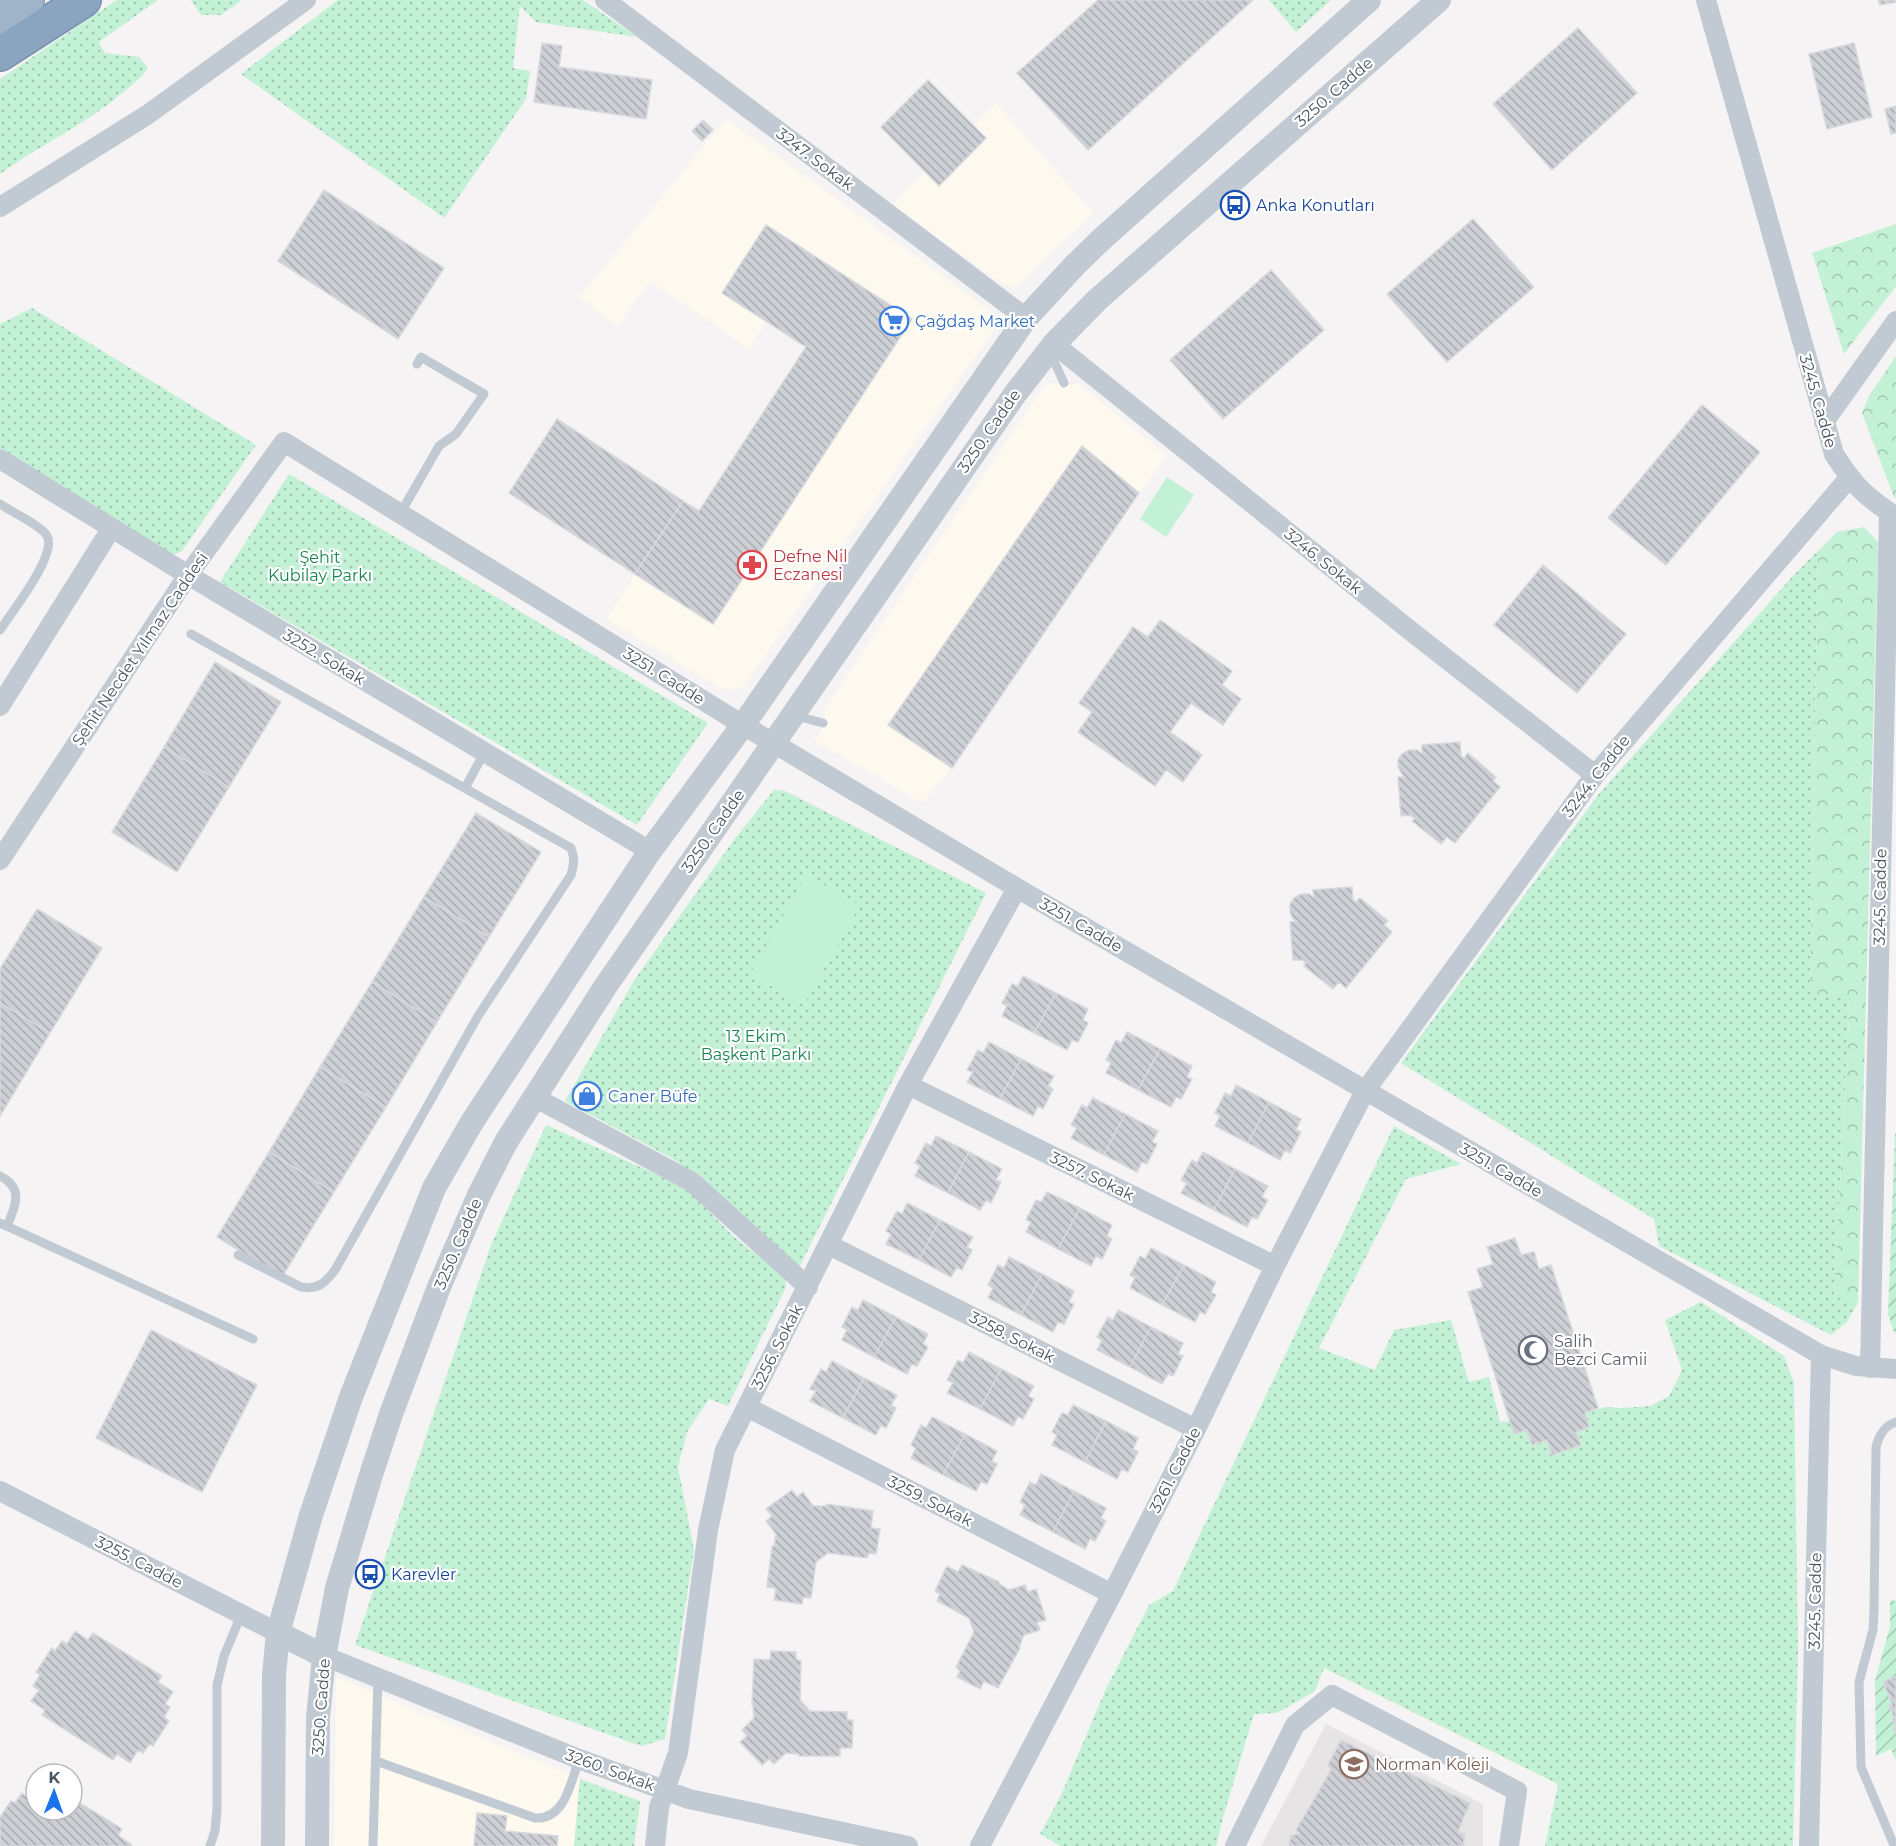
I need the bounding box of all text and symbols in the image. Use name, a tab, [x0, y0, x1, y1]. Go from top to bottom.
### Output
street label: 3250. Cadde	[1291, 53, 1377, 131]
street label: 3247. Sokak	[773, 124, 858, 194]
bus stop icon: Anka Konutları	[1219, 189, 1251, 221]
place label: Anka Konutları	[1256, 196, 1375, 215]
supermarket icon: Çağdaş Market	[878, 305, 910, 337]
place label: Çağdaş Market	[915, 312, 1036, 331]
street label: 3245. Cadde	[1796, 352, 1840, 450]
street label: 3250. Cadde	[953, 386, 1025, 476]
street label: 3246. Sokak	[1280, 524, 1366, 598]
place label: Defne Nil Eczanesi	[773, 547, 848, 584]
park label: Şehit Kubilay Parkı	[268, 548, 372, 585]
street label: Şehit Necdet Yılmaz Caddesi	[68, 549, 212, 749]
pharmacy icon: Defne Nil Eczanesi	[736, 549, 768, 581]
street label: 3252. Sokak	[280, 625, 369, 689]
street label: 3251. Cadde	[620, 643, 708, 709]
street label: 3244. Cadde	[1558, 731, 1634, 821]
street label: 3250. Cadde	[677, 786, 749, 876]
street label: 3245. Cadde	[1870, 848, 1890, 946]
street label: 3251. Cadde	[1036, 894, 1126, 956]
park label: 13 Ekim Başkent Parkı	[701, 1027, 811, 1064]
shop icon: Caner Büfe	[571, 1080, 603, 1112]
place label: Caner Büfe	[608, 1087, 698, 1106]
street label: 3251. Cadde	[1456, 1139, 1546, 1201]
street label: 3257. Sokak	[1047, 1147, 1138, 1205]
street label: 3250. Cadde	[430, 1196, 486, 1292]
street label: 3256. Sokak	[747, 1301, 807, 1393]
street label: 3258. Sokak	[966, 1307, 1058, 1367]
place label: Salih Bezci Camii	[1554, 1332, 1647, 1369]
mosque icon: Salih Bezci Camii	[1517, 1334, 1549, 1366]
street label: 3261. Cadde	[1145, 1424, 1205, 1516]
street label: 3259. Sokak	[884, 1472, 976, 1531]
street label: 3255. Cadde	[92, 1532, 186, 1592]
street label: 3245. Cadde	[1805, 1552, 1825, 1650]
bus stop icon: Karevler	[354, 1558, 386, 1590]
place label: Karevler	[391, 1565, 456, 1584]
street label: 3250. Cadde	[308, 1658, 334, 1756]
street label: 3260. Sokak	[563, 1745, 658, 1795]
school or university icon: Norman Koleji	[1338, 1748, 1370, 1780]
place label: Norman Koleji	[1375, 1755, 1489, 1774]
north arrow	[24, 1762, 84, 1822]
text: K	[48, 1768, 61, 1787]

